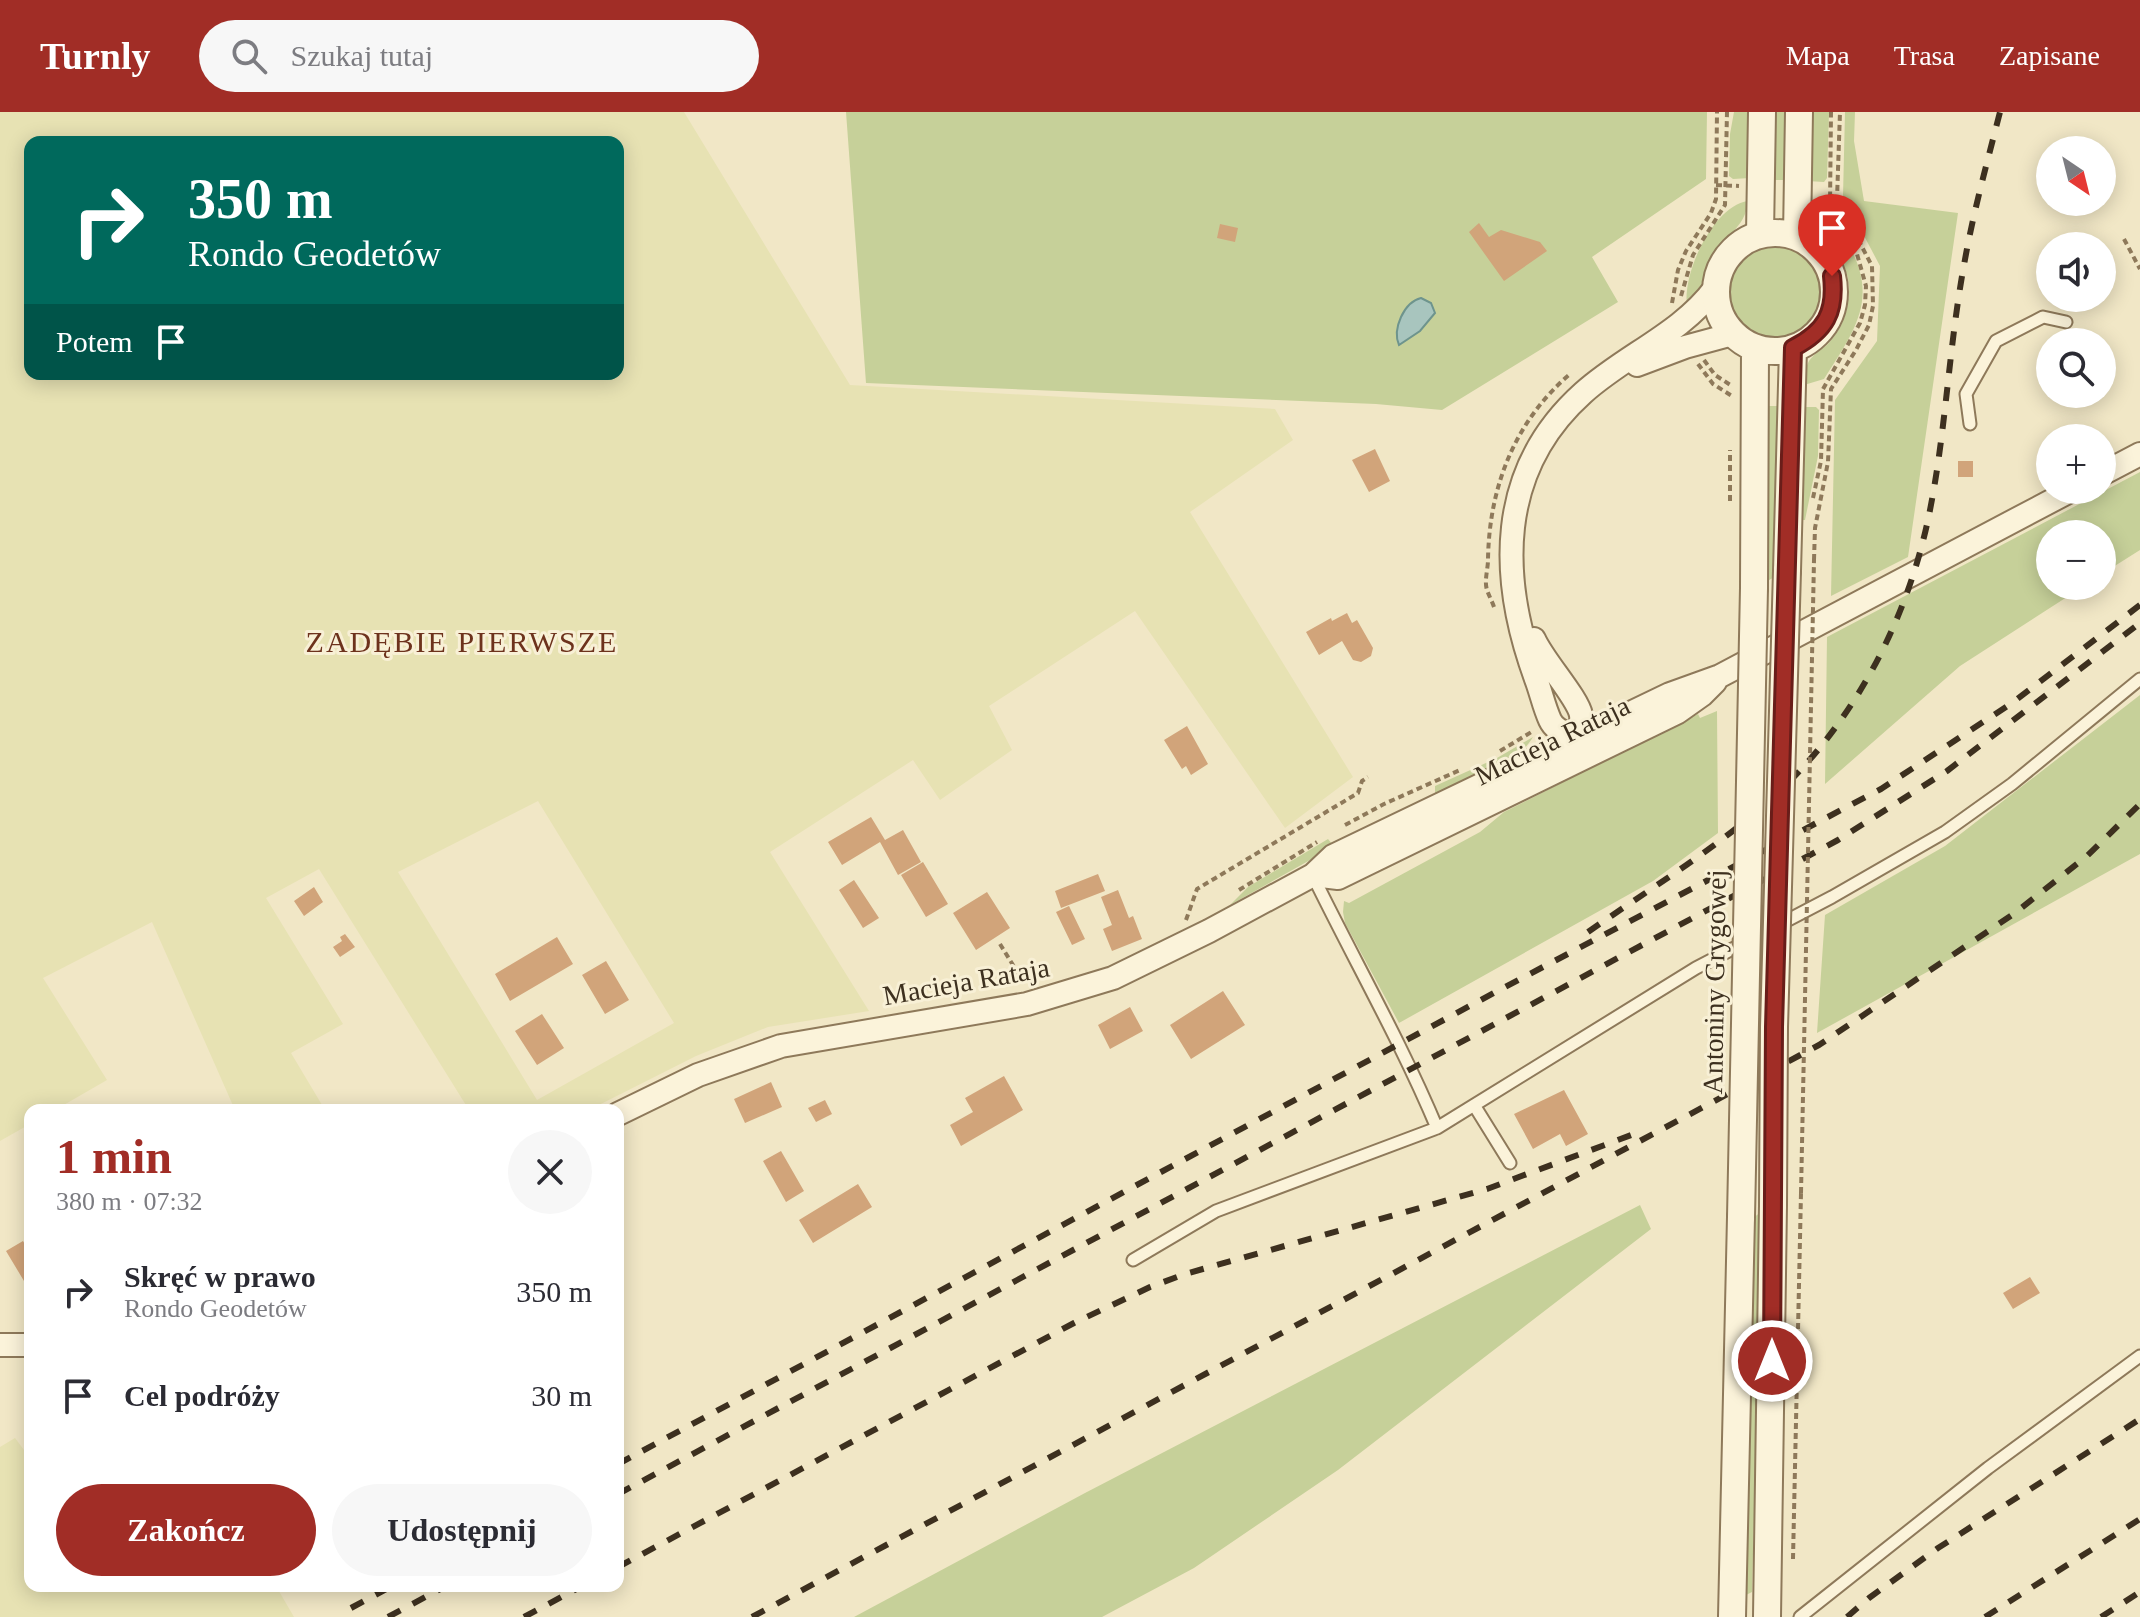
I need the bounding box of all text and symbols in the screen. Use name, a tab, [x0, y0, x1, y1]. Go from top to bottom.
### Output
search box	[199, 20, 759, 92]
icon: search	[227, 34, 271, 78]
text: Turnly	[40, 35, 151, 77]
text: Szukaj tutaj	[291, 39, 433, 72]
text: Mapa	[1786, 40, 1850, 71]
text: Trasa	[1894, 40, 1955, 71]
text: Zapisane	[1999, 40, 2100, 71]
north arrow	[2036, 136, 2116, 216]
map controls	[2036, 136, 2116, 600]
icon: right	[56, 168, 160, 272]
text: 350 m	[188, 168, 333, 230]
pin	[1798, 194, 1866, 276]
icon: arrive	[1810, 206, 1854, 250]
button: sound	[2036, 232, 2116, 312]
text: Rondo Geodetów	[188, 234, 441, 274]
icon: arrive	[149, 320, 193, 364]
text: Potem	[56, 325, 133, 358]
button: search	[2036, 328, 2116, 408]
button: +	[2036, 424, 2116, 504]
button: −	[2036, 520, 2116, 600]
district label: ZADĘBIE PIERWSZE	[306, 625, 618, 658]
street label: Macieja Rataja	[1470, 689, 1635, 791]
street label: Antoniny Grygowej	[1697, 869, 1732, 1095]
street label: Macieja Rataja	[880, 951, 1052, 1011]
text: 1 min	[56, 1130, 172, 1183]
button: close	[508, 1130, 592, 1214]
text: 380 m · 07:32	[56, 1187, 203, 1216]
text: Skręć w prawo	[124, 1260, 316, 1293]
icon: right	[56, 1270, 100, 1314]
text: 350 m	[516, 1275, 592, 1308]
text: Rondo Geodetów	[124, 1294, 307, 1323]
position arrow	[1730, 1319, 1814, 1403]
icon: arrive	[56, 1374, 100, 1418]
text: Cel podróży	[124, 1379, 280, 1412]
text: 30 m	[531, 1379, 592, 1412]
button: Zakończ	[56, 1484, 316, 1576]
button: Udostępnij	[332, 1484, 592, 1576]

